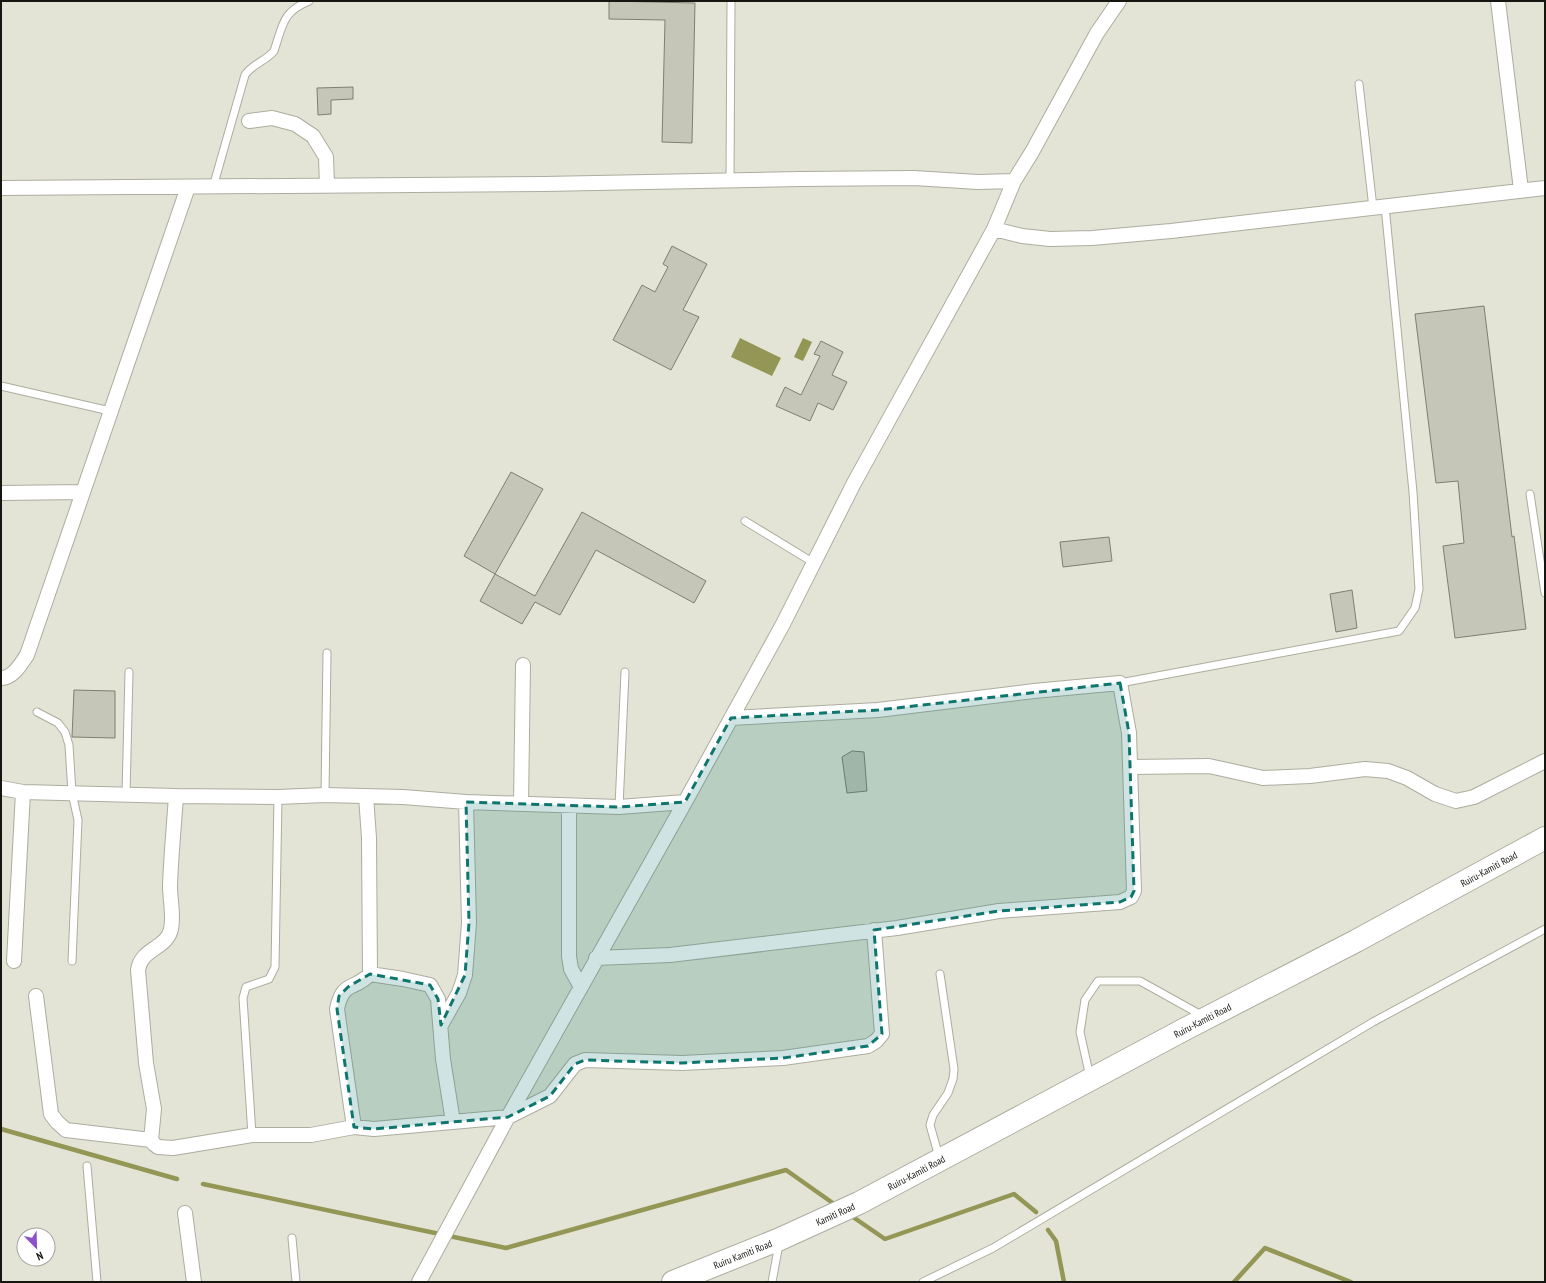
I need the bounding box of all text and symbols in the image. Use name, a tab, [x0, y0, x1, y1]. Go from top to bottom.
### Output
street label: Ruiru-Kamiti Road	[1458, 848, 1519, 889]
street label: Ruiru-Kamiti Road	[1171, 1000, 1233, 1040]
street label: Ruiru-Kamiti Road	[885, 1152, 947, 1193]
street label: Kamiti Road	[814, 1199, 857, 1228]
north arrow	[16, 1227, 56, 1267]
street label: Ruiru Kamiti Road	[711, 1236, 774, 1272]
text: N	[34, 1249, 45, 1264]

